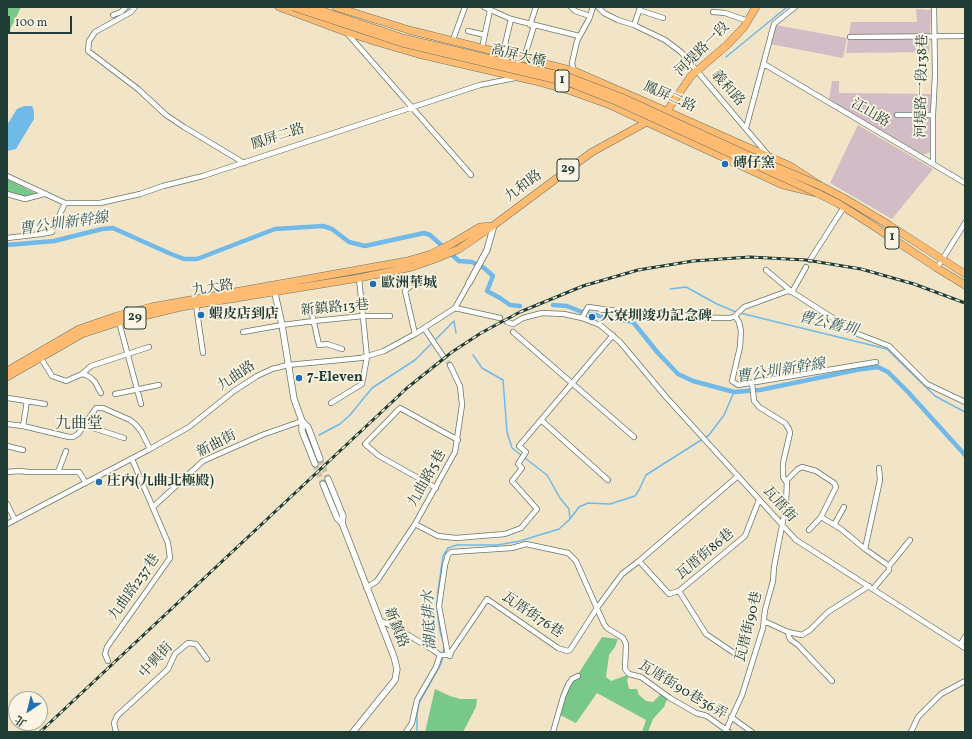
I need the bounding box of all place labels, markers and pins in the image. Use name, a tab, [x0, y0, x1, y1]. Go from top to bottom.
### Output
place label: 磚仔窯	[733, 156, 775, 172]
marker: 磚仔窯	[720, 159, 730, 169]
place label: 歐洲華城	[381, 276, 437, 292]
marker: 歐洲華城	[368, 279, 378, 289]
place label: 蝦皮店到店	[209, 307, 279, 323]
place label: 大寮圳竣功記念碑	[600, 309, 712, 325]
marker: 蝦皮店到店	[196, 310, 206, 320]
marker: 大寮圳竣功記念碑	[587, 312, 597, 322]
place label: 7-Eleven	[307, 370, 363, 386]
marker: 7-Eleven	[294, 373, 304, 383]
place label: 庄內(九曲北極殿)	[107, 474, 214, 490]
marker: 庄內(九曲北極殿)	[94, 477, 104, 487]

